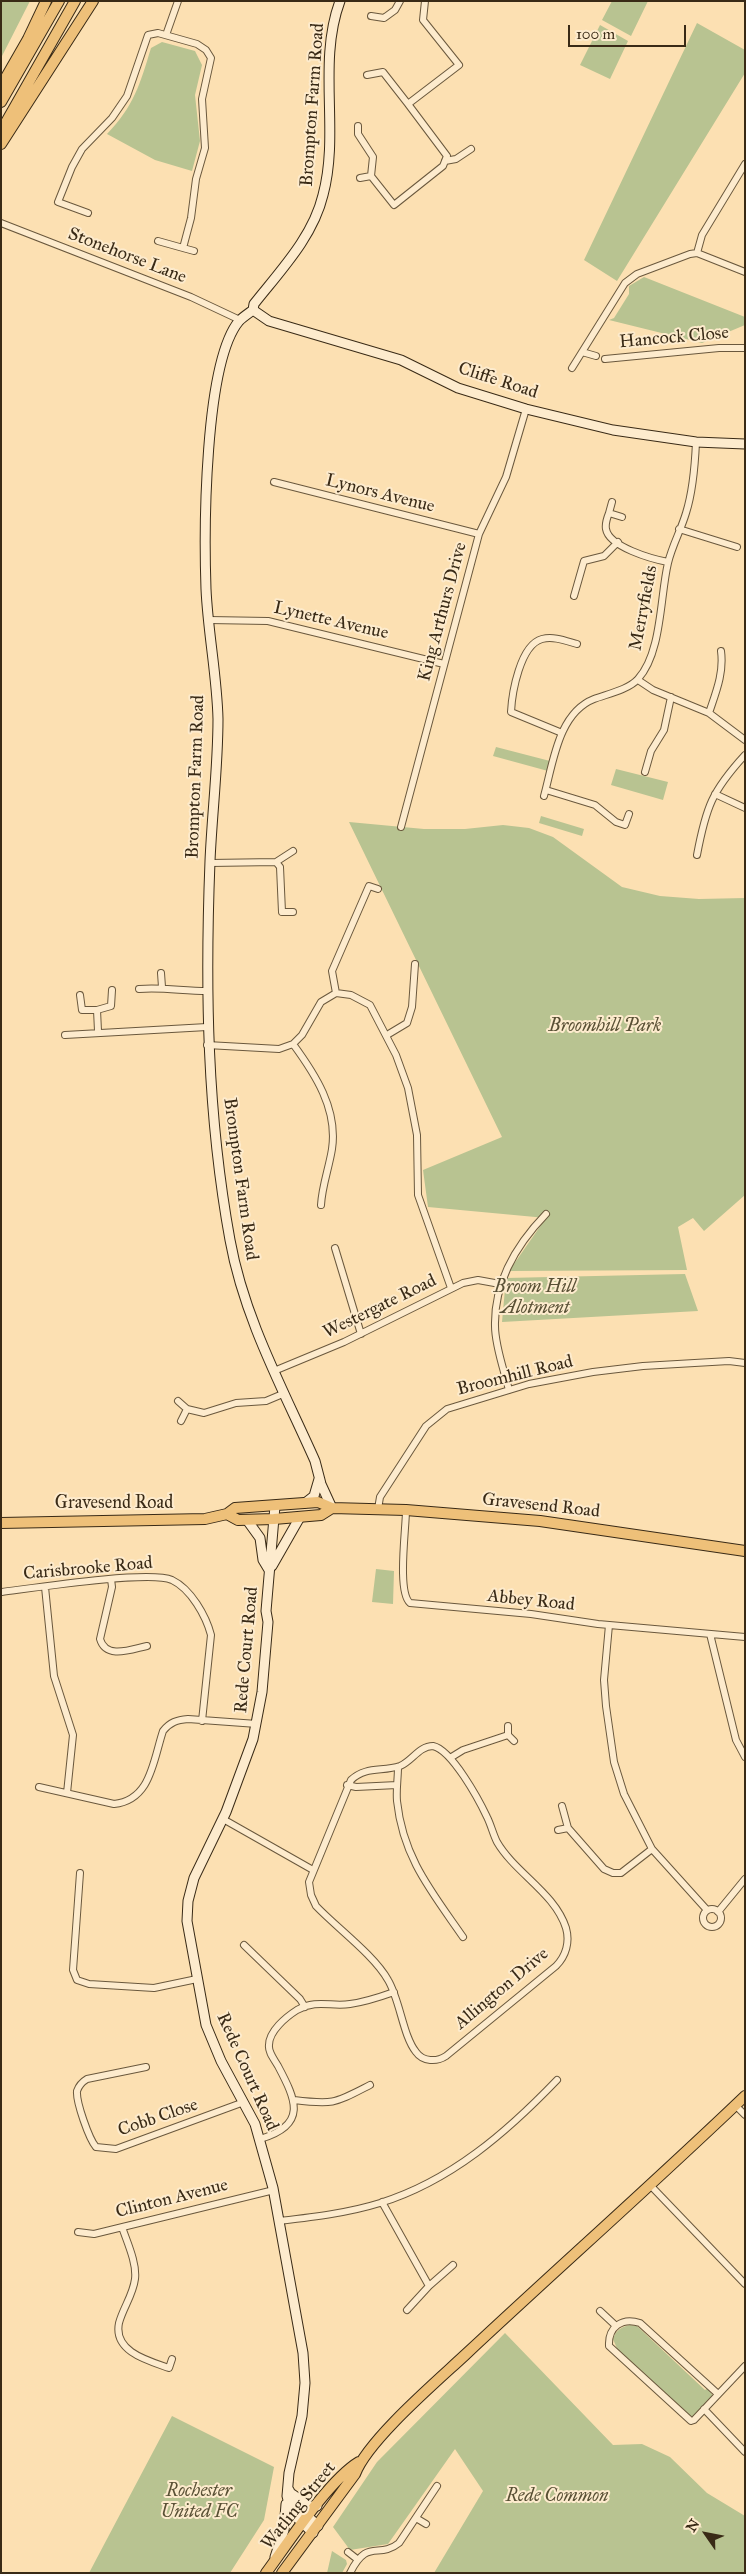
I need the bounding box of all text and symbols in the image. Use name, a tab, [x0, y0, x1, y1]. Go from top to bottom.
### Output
scale bar	[571, 15, 688, 47]
street label: Brompton Farm Road	[297, 22, 329, 188]
text: 100 m	[576, 25, 615, 43]
street label: Stonehorse Lane	[65, 224, 189, 288]
street label: Hancock Close	[618, 322, 730, 354]
street label: Cliffe Road	[455, 358, 541, 404]
street label: Lynors Avenue	[323, 470, 437, 518]
street label: King Arthurs Drive	[414, 540, 472, 684]
street label: Merryfields	[625, 564, 663, 652]
street label: Lynette Avenue	[272, 597, 390, 645]
street label: Brompton Farm Road	[182, 695, 210, 859]
park label: Broomhill Park	[549, 1016, 661, 1038]
street label: Brompton Farm Road	[218, 1096, 262, 1262]
street label: Westergate Road	[320, 1270, 440, 1344]
park label: Broom Hill Alotment	[494, 1277, 576, 1320]
street label: Broomhill Road	[455, 1351, 575, 1401]
street label: Gravesend Road	[481, 1489, 601, 1523]
street label: Gravesend Road	[55, 1493, 173, 1515]
street label: Carisbrooke Road	[22, 1553, 154, 1585]
street label: Rede Court Road	[231, 1586, 263, 1714]
street label: Abbey Road	[486, 1586, 576, 1616]
street label: Allington Drive	[451, 1944, 553, 2034]
street label: Rede Court Road	[211, 2010, 283, 2134]
street label: Cobb Close	[115, 2094, 201, 2142]
street label: Clinton Avenue	[114, 2175, 230, 2223]
street label: Watling Street	[257, 2458, 341, 2554]
park label: Rochester United FC	[160, 2481, 238, 2524]
park label: Rede Common	[506, 2486, 608, 2508]
north arrow	[681, 2509, 731, 2559]
text: N	[683, 2516, 703, 2535]

